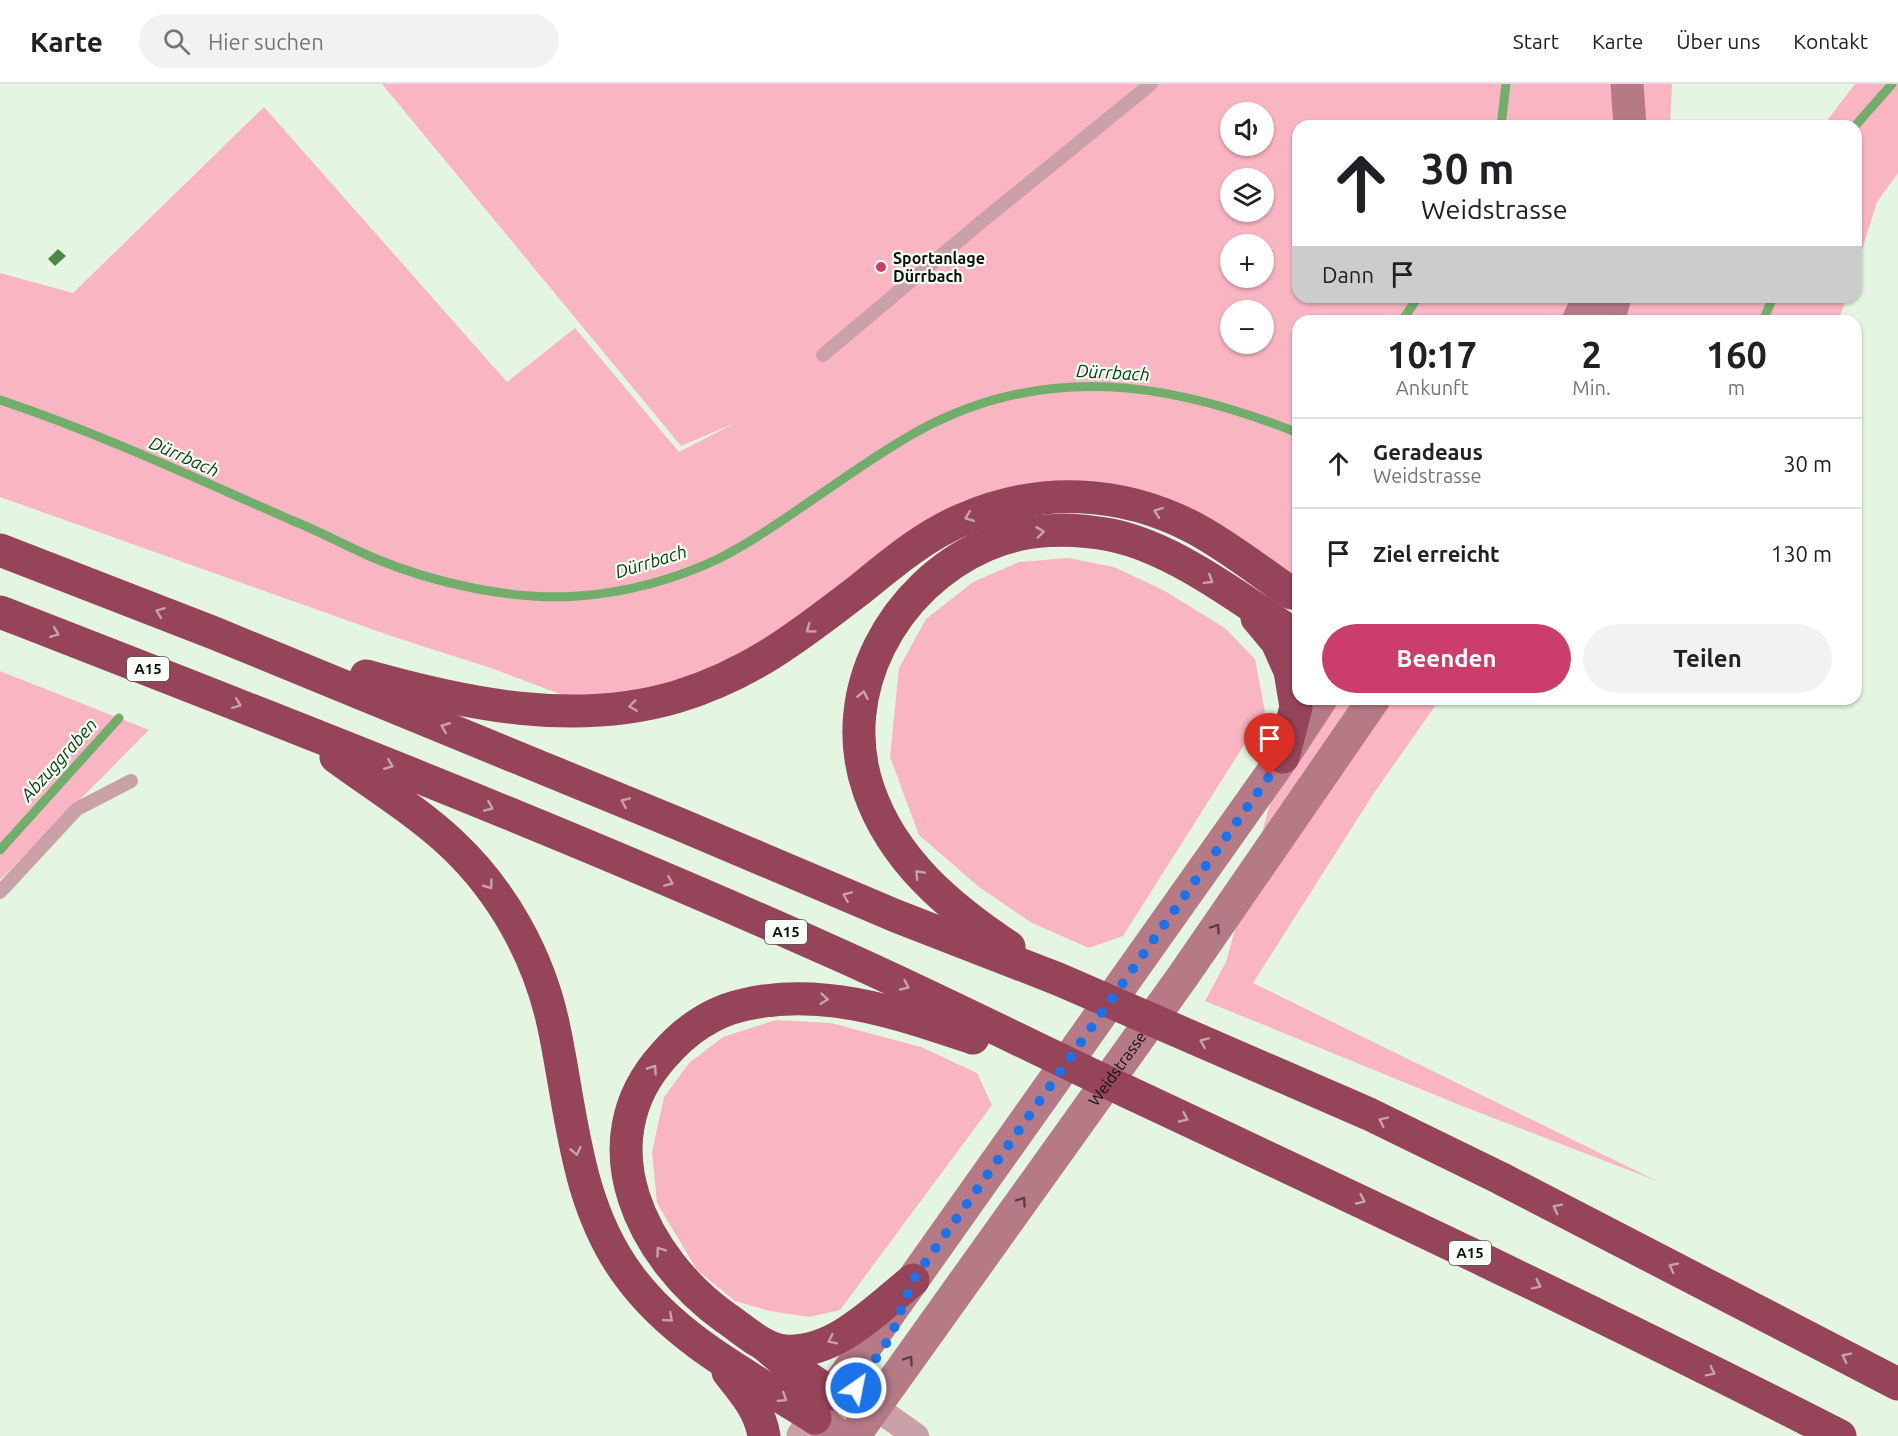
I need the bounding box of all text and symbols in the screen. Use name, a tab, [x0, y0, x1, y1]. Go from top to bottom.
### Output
search box	[139, 14, 559, 68]
icon: search	[160, 25, 193, 58]
text: Karte	[30, 26, 103, 57]
text: Hier suchen	[208, 29, 324, 54]
text: Start	[1513, 29, 1559, 53]
text: Karte	[1592, 29, 1643, 53]
text: Über uns	[1676, 29, 1760, 53]
text: Kontakt	[1793, 29, 1868, 53]
map controls	[1220, 102, 1274, 354]
button: sound	[1220, 102, 1274, 156]
icon: ahead	[1322, 144, 1400, 222]
text: 30 m	[1421, 145, 1515, 192]
button: layers	[1220, 168, 1274, 222]
text: Weidstrasse	[1421, 194, 1568, 224]
button: +	[1220, 234, 1274, 288]
place label: Sportanlage Dürrbach	[893, 249, 985, 285]
icon: arrive	[1386, 258, 1419, 291]
marker: Sportanlage Dürrbach	[874, 260, 888, 274]
text: Dann	[1322, 262, 1374, 287]
button: −	[1220, 300, 1274, 354]
text: 10:17	[1387, 334, 1477, 375]
text: 2	[1581, 334, 1602, 375]
text: 160	[1706, 334, 1767, 375]
water label: Dürrbach	[1076, 360, 1151, 384]
text: Ankunft	[1396, 376, 1469, 399]
text: Min.	[1572, 376, 1611, 399]
text: m	[1728, 376, 1745, 399]
water label: Dürrbach	[147, 432, 222, 480]
text: Geradeaus	[1373, 439, 1483, 464]
icon: ahead	[1322, 447, 1355, 480]
text: 30 m	[1783, 451, 1832, 476]
text: Weidstrasse	[1373, 464, 1482, 487]
one-way arrow	[1154, 507, 1164, 520]
one-way arrow	[964, 510, 975, 522]
one-way arrow	[1036, 526, 1045, 539]
icon: arrive	[1322, 537, 1355, 570]
water label: Dürrbach	[612, 541, 689, 581]
text: Ziel erreicht	[1373, 541, 1500, 566]
text: 130 m	[1771, 541, 1832, 566]
one-way arrow	[1203, 572, 1213, 584]
one-way arrow	[155, 607, 166, 619]
one-way arrow	[805, 621, 816, 632]
button: Beenden	[1322, 624, 1571, 693]
button: Teilen	[1583, 624, 1832, 693]
one-way arrow	[49, 626, 59, 639]
road number: A15	[127, 657, 169, 681]
one-way arrow	[856, 691, 869, 701]
one-way arrow	[231, 696, 241, 709]
one-way arrow	[628, 700, 637, 712]
pin	[1244, 713, 1295, 775]
water label: Abzuggraben	[15, 714, 100, 805]
one-way arrow	[441, 722, 452, 734]
icon: arrive	[1253, 722, 1286, 755]
one-way arrow	[382, 758, 393, 770]
one-way arrow	[621, 797, 632, 809]
one-way arrow	[483, 800, 494, 812]
one-way arrow	[915, 870, 926, 881]
one-way arrow	[663, 875, 674, 887]
one-way arrow	[481, 878, 492, 889]
one-way arrow	[842, 891, 853, 903]
road number: A15	[765, 920, 807, 944]
one-way arrow	[1209, 924, 1220, 935]
one-way arrow	[899, 979, 910, 991]
one-way arrow	[820, 992, 829, 1005]
street label: Weidstrasse	[1084, 1028, 1150, 1109]
one-way arrow	[1200, 1038, 1211, 1050]
one-way arrow	[646, 1065, 657, 1076]
one-way arrow	[1178, 1111, 1189, 1123]
one-way arrow	[1378, 1117, 1389, 1129]
one-way arrow	[569, 1146, 582, 1156]
one-way arrow	[1355, 1193, 1366, 1205]
one-way arrow	[1015, 1196, 1026, 1207]
one-way arrow	[1553, 1203, 1564, 1215]
road number: A15	[1449, 1241, 1491, 1265]
one-way arrow	[656, 1247, 667, 1258]
one-way arrow	[1669, 1263, 1679, 1274]
one-way arrow	[1530, 1278, 1541, 1290]
one-way arrow	[662, 1311, 673, 1322]
one-way arrow	[827, 1332, 838, 1344]
one-way arrow	[1842, 1353, 1852, 1364]
one-way arrow	[902, 1355, 913, 1366]
position arrow	[824, 1356, 888, 1420]
one-way arrow	[1705, 1364, 1716, 1376]
one-way arrow	[777, 1391, 788, 1402]

